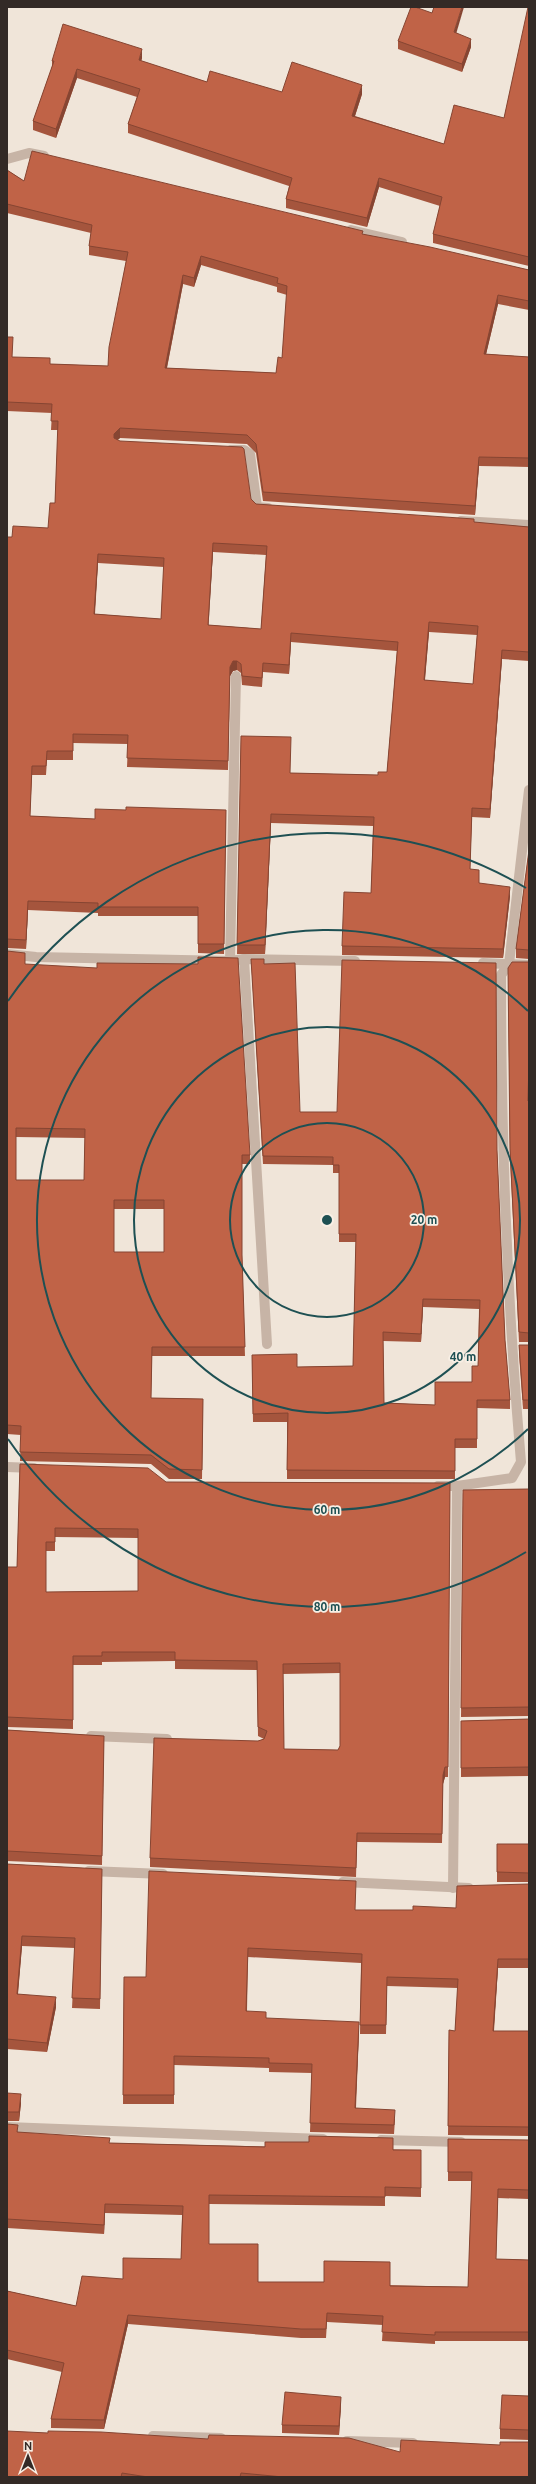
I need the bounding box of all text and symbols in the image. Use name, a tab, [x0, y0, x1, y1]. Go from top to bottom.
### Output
centre of rings	[320, 1213, 334, 1227]
text: 20 m	[411, 1213, 437, 1226]
text: 40 m	[450, 1350, 476, 1363]
text: 60 m	[314, 1503, 340, 1516]
text: 80 m	[314, 1600, 340, 1613]
north arrow	[8, 2436, 48, 2476]
text: N	[24, 2440, 32, 2452]

